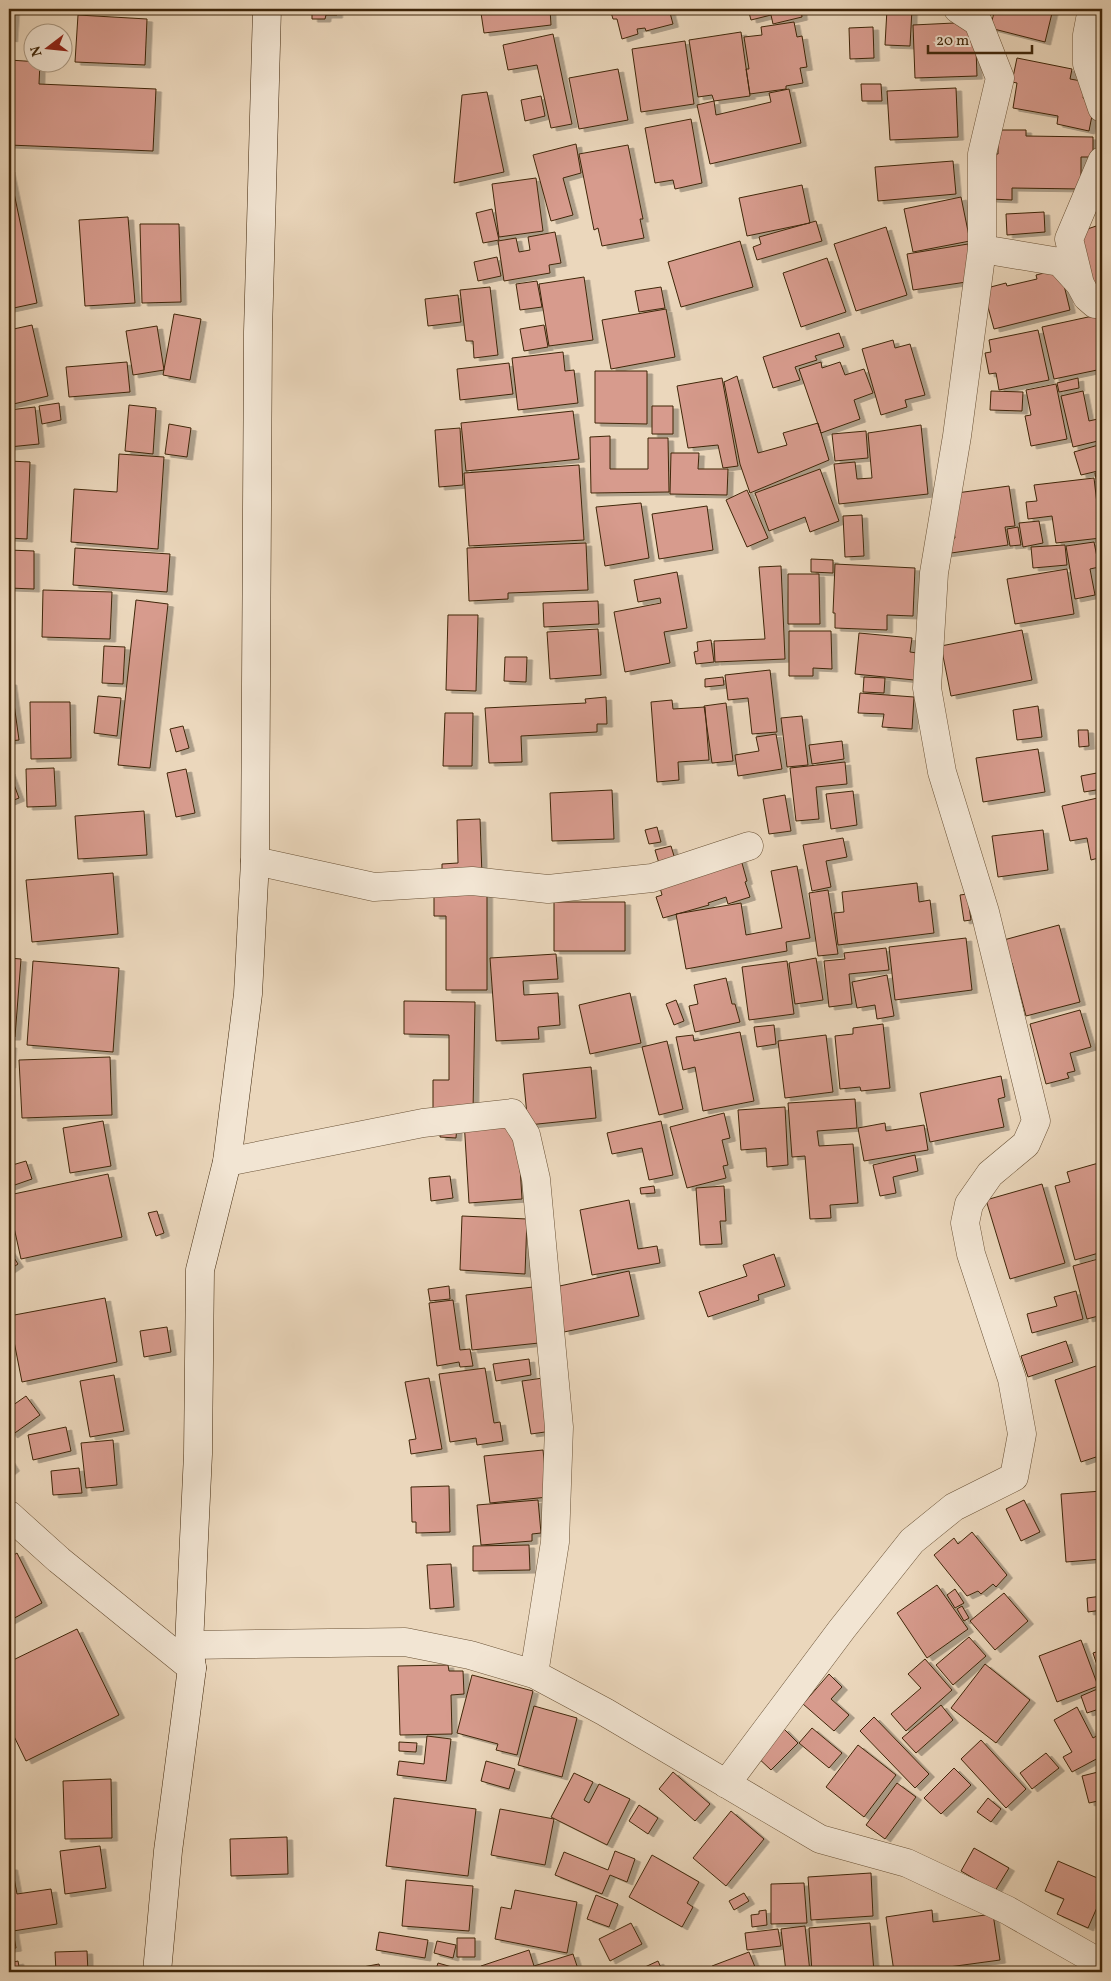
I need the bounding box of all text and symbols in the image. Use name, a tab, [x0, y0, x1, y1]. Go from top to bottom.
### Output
north arrow	[22, 22, 72, 72]
scale bar	[928, 22, 1032, 54]
text: 20 m	[936, 31, 969, 52]
text: N	[26, 44, 47, 59]

